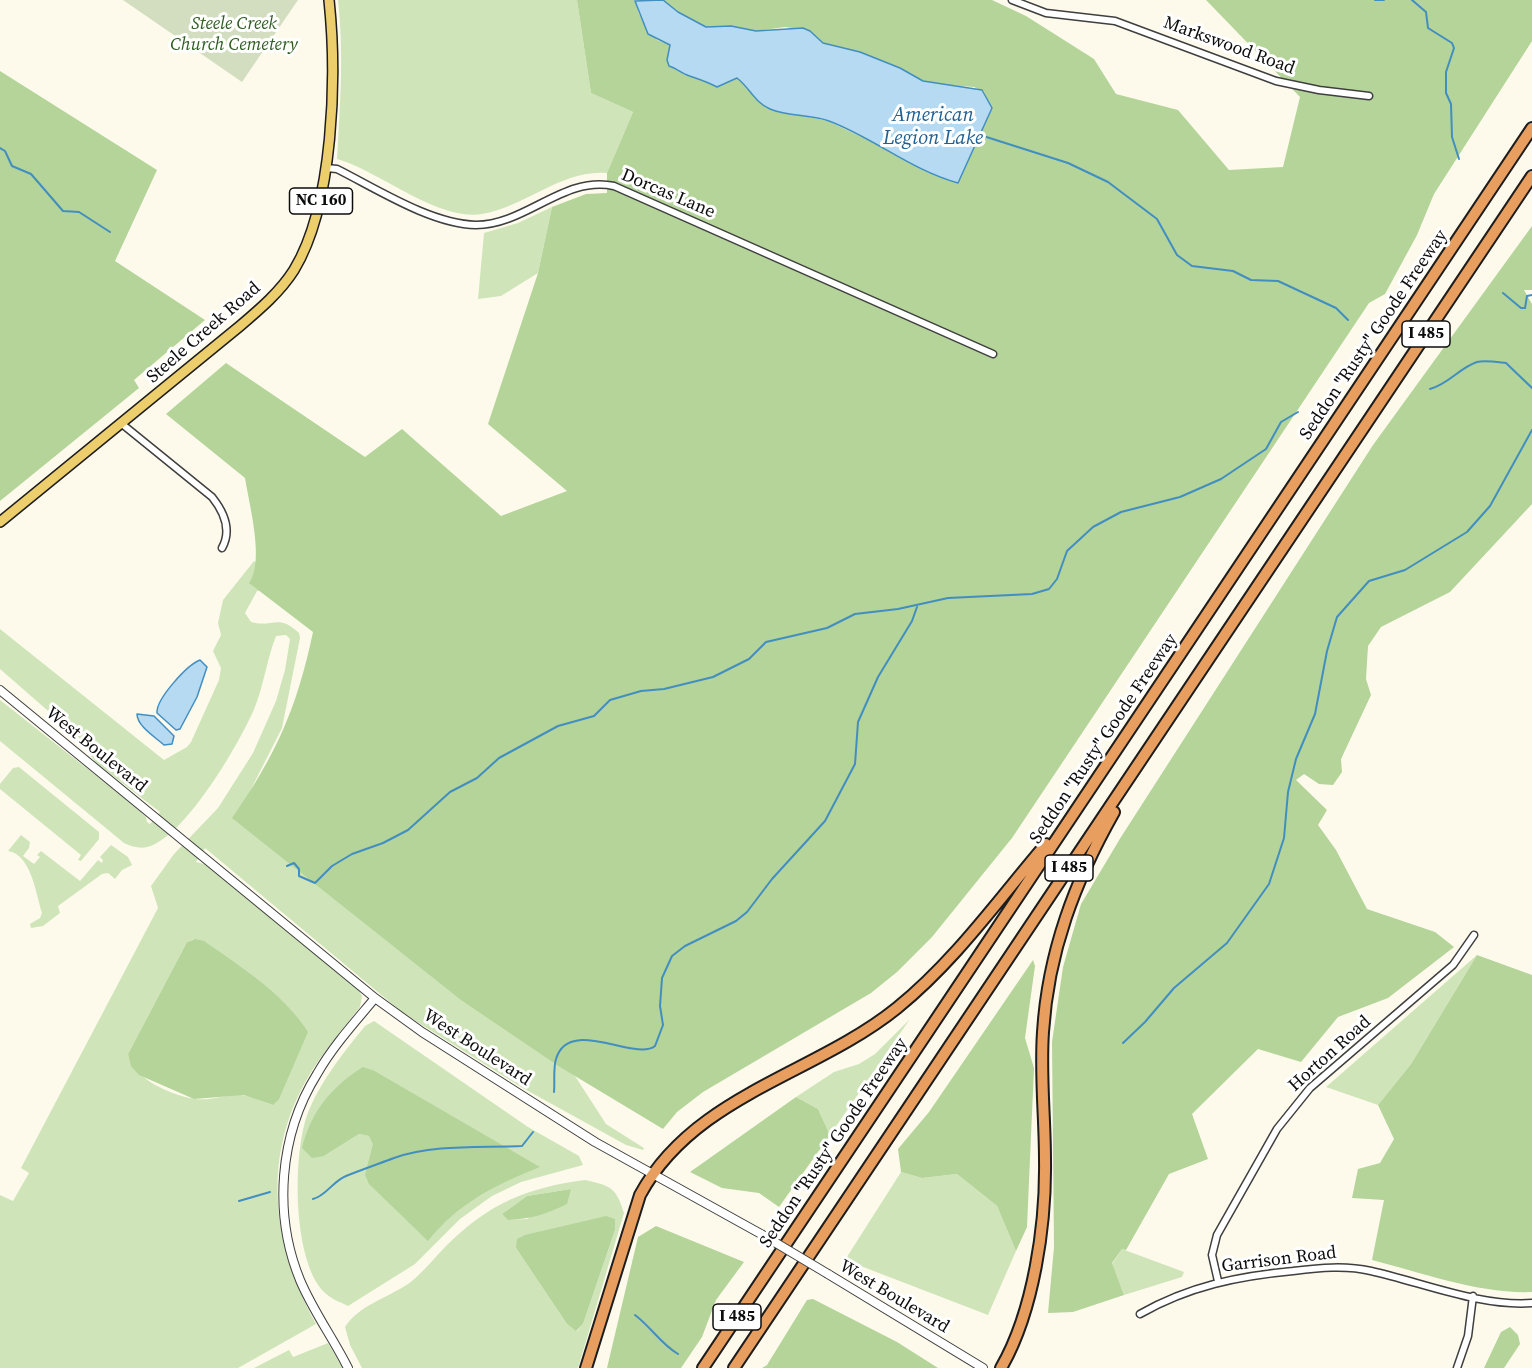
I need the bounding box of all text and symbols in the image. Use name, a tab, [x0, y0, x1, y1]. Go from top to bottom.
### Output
street label: Markswood Road	[1160, 12, 1298, 80]
park label: Steele Creek Church Cemetery	[170, 13, 298, 56]
water label: American Legion Lake	[883, 104, 983, 151]
street label: Dorcas Lane	[618, 165, 718, 223]
road number: NC 160	[290, 188, 352, 214]
street label: Seddon "Rusty" Goode Freeway	[1296, 226, 1452, 444]
street label: Steele Creek Road	[143, 278, 265, 388]
road number: I 485	[1402, 321, 1450, 347]
street label: Seddon "Rusty" Goode Freeway	[1026, 630, 1182, 848]
street label: West Boulevard	[41, 702, 151, 798]
road number: I 485	[1045, 855, 1093, 881]
street label: West Boulevard	[419, 1005, 535, 1091]
street label: Horton Road	[1284, 1011, 1376, 1097]
street label: Seddon "Rusty" Goode Freeway	[756, 1034, 912, 1252]
street label: Garrison Road	[1220, 1242, 1338, 1278]
street label: West Boulevard	[835, 1256, 953, 1338]
road number: I 485	[713, 1304, 761, 1330]

